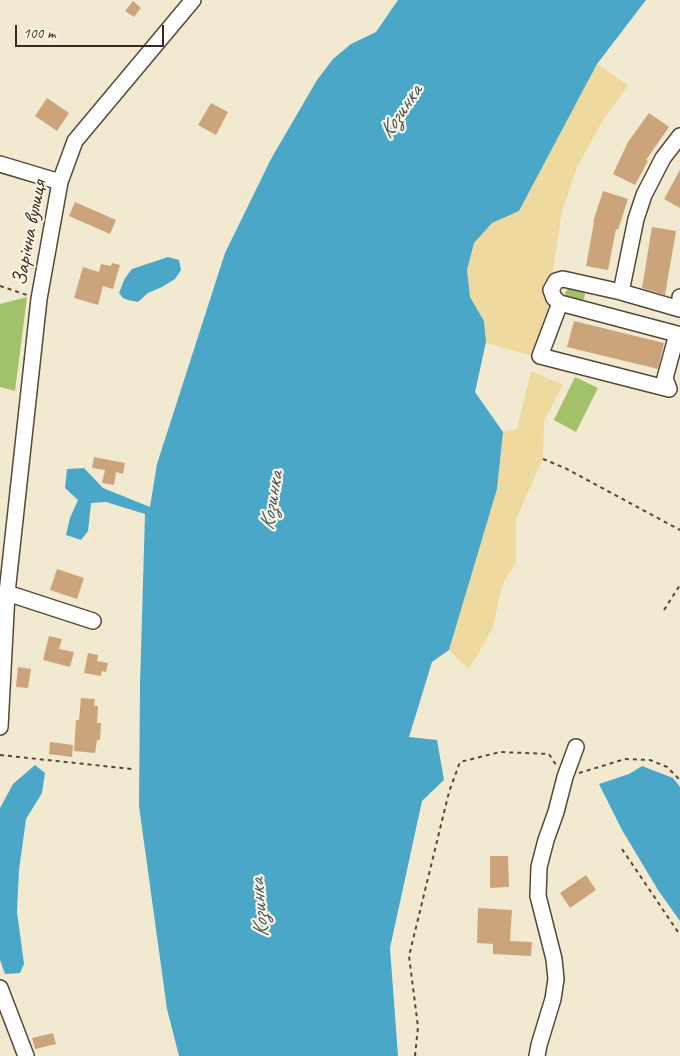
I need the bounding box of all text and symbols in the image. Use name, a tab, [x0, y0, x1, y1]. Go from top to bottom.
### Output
scale bar	[18, 15, 166, 47]
text: 100 m	[23, 24, 55, 43]
water label: Козинка	[374, 80, 428, 144]
street label: Зарічна вулиця	[7, 178, 53, 288]
water label: Козинка	[254, 470, 290, 532]
water label: Козинка	[244, 877, 276, 939]

